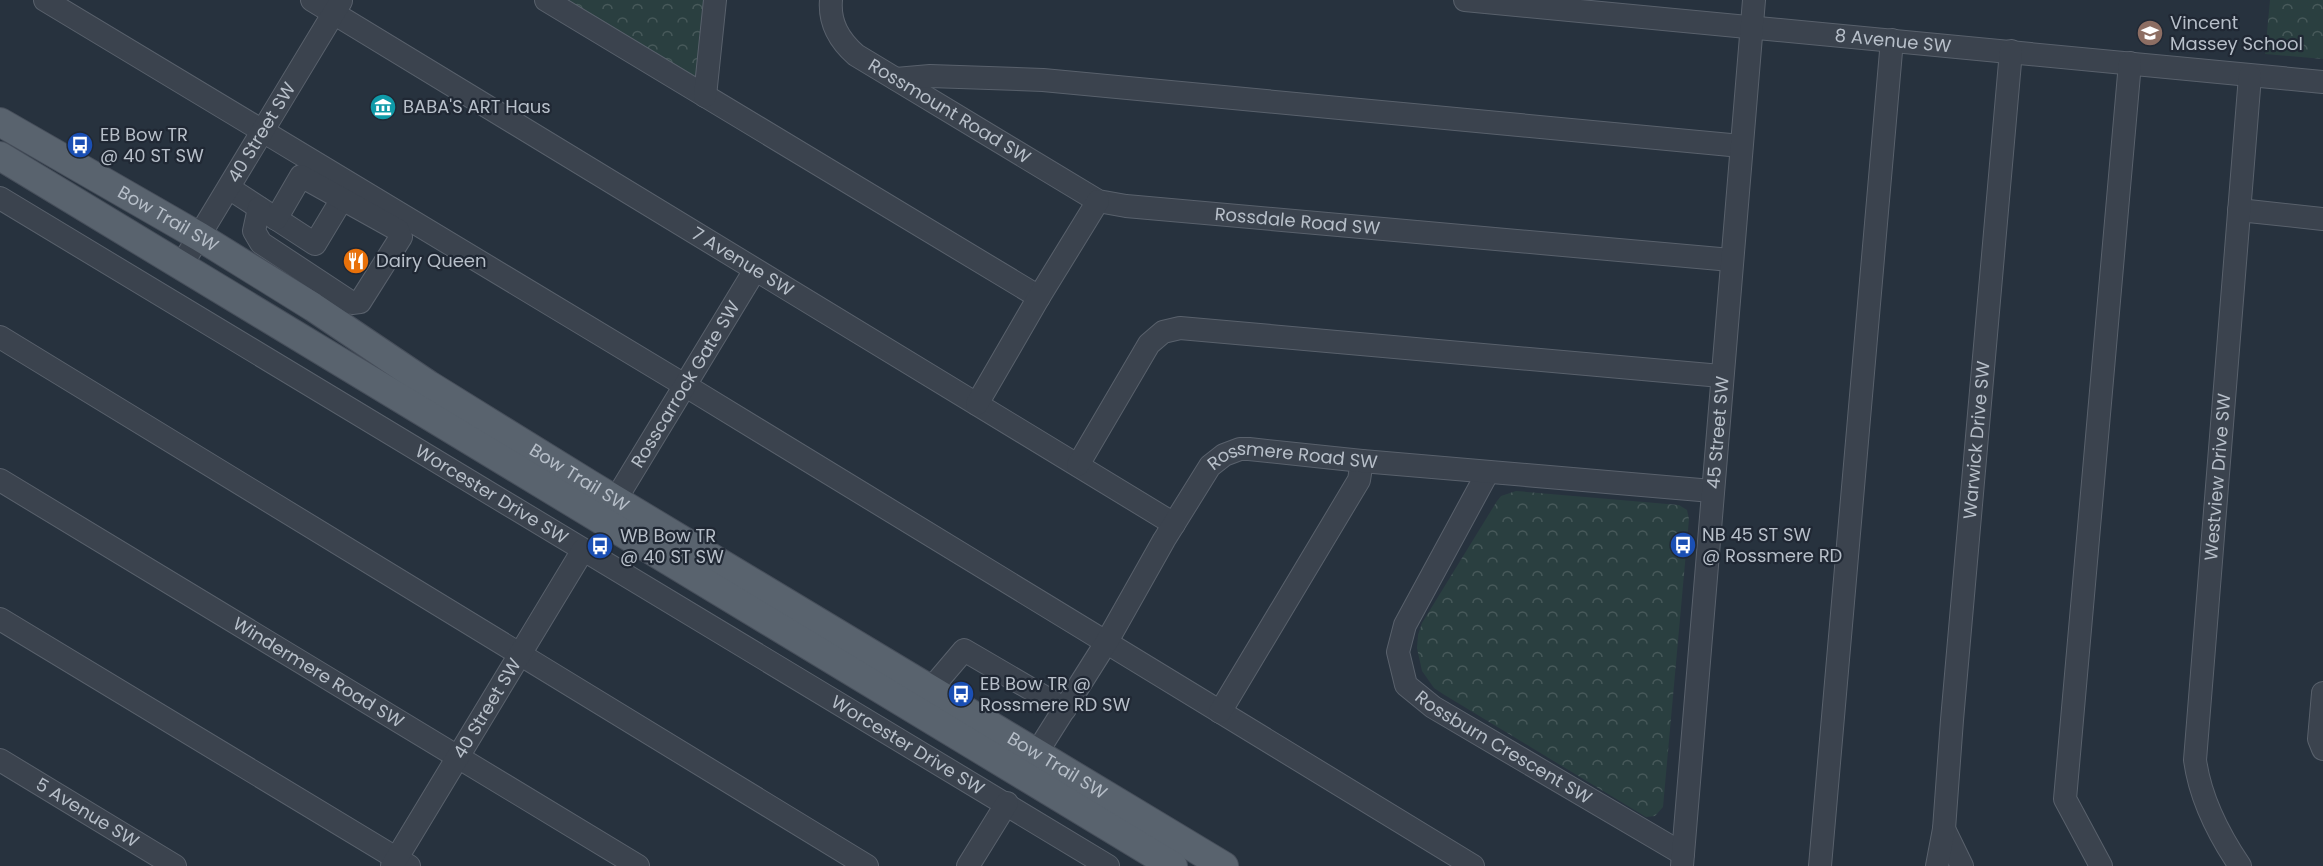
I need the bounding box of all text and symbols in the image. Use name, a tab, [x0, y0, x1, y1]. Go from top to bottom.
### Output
place label: Vincent Massey School	[2170, 10, 2303, 56]
school or university icon: Vincent Massey School	[2135, 18, 2165, 48]
street label: 8 Avenue SW	[1834, 22, 1953, 58]
street label: Rossmount Road SW	[864, 52, 1036, 170]
street label: 40 Street SW	[221, 77, 301, 187]
museum icon: BABA'S ART Haus	[368, 92, 398, 122]
place label: BABA'S ART Haus	[403, 94, 551, 119]
place label: EB Bow TR @ 40 ST SW	[100, 122, 204, 168]
bus stop icon: EB Bow TR @ 40 ST SW	[65, 130, 95, 160]
street label: Bow Trail SW	[113, 179, 224, 258]
street label: Rossdale Road SW	[1214, 201, 1382, 241]
street label: 7 Avenue SW	[687, 221, 799, 302]
restaurant icon: Dairy Queen	[341, 246, 371, 276]
place label: Dairy Queen	[376, 248, 487, 273]
street label: Rosscarrock Gate SW	[625, 296, 746, 472]
street label: Warwick Drive SW	[1957, 359, 1996, 520]
street label: 45 Street SW	[1700, 375, 1735, 490]
street label: Westview Drive SW	[2198, 392, 2236, 562]
street label: Rossmere Road SW	[1202, 436, 1379, 476]
street label: Bow Trail SW	[525, 437, 634, 518]
street label: Worcester Drive SW	[411, 438, 573, 550]
place label: NB 45 ST SW @ Rossmere RD	[1702, 522, 1842, 568]
place label: WB Bow TR @ 40 ST SW	[620, 523, 724, 569]
bus stop icon: NB 45 ST SW @ Rossmere RD	[1668, 530, 1698, 560]
bus stop icon: WB Bow TR @ 40 ST SW	[585, 531, 615, 561]
street label: Windermere Road SW	[228, 611, 409, 734]
street label: 40 Street SW	[447, 653, 527, 763]
place label: EB Bow TR @ Rossmere RD SW	[980, 671, 1131, 717]
bus stop icon: EB Bow TR @ Rossmere RD SW	[946, 679, 976, 709]
street label: Rossburn Crescent SW	[1410, 684, 1597, 810]
street label: Worcester Drive SW	[827, 689, 990, 801]
street label: Bow Trail SW	[1003, 726, 1113, 805]
street label: 5 Avenue SW	[31, 771, 144, 854]

